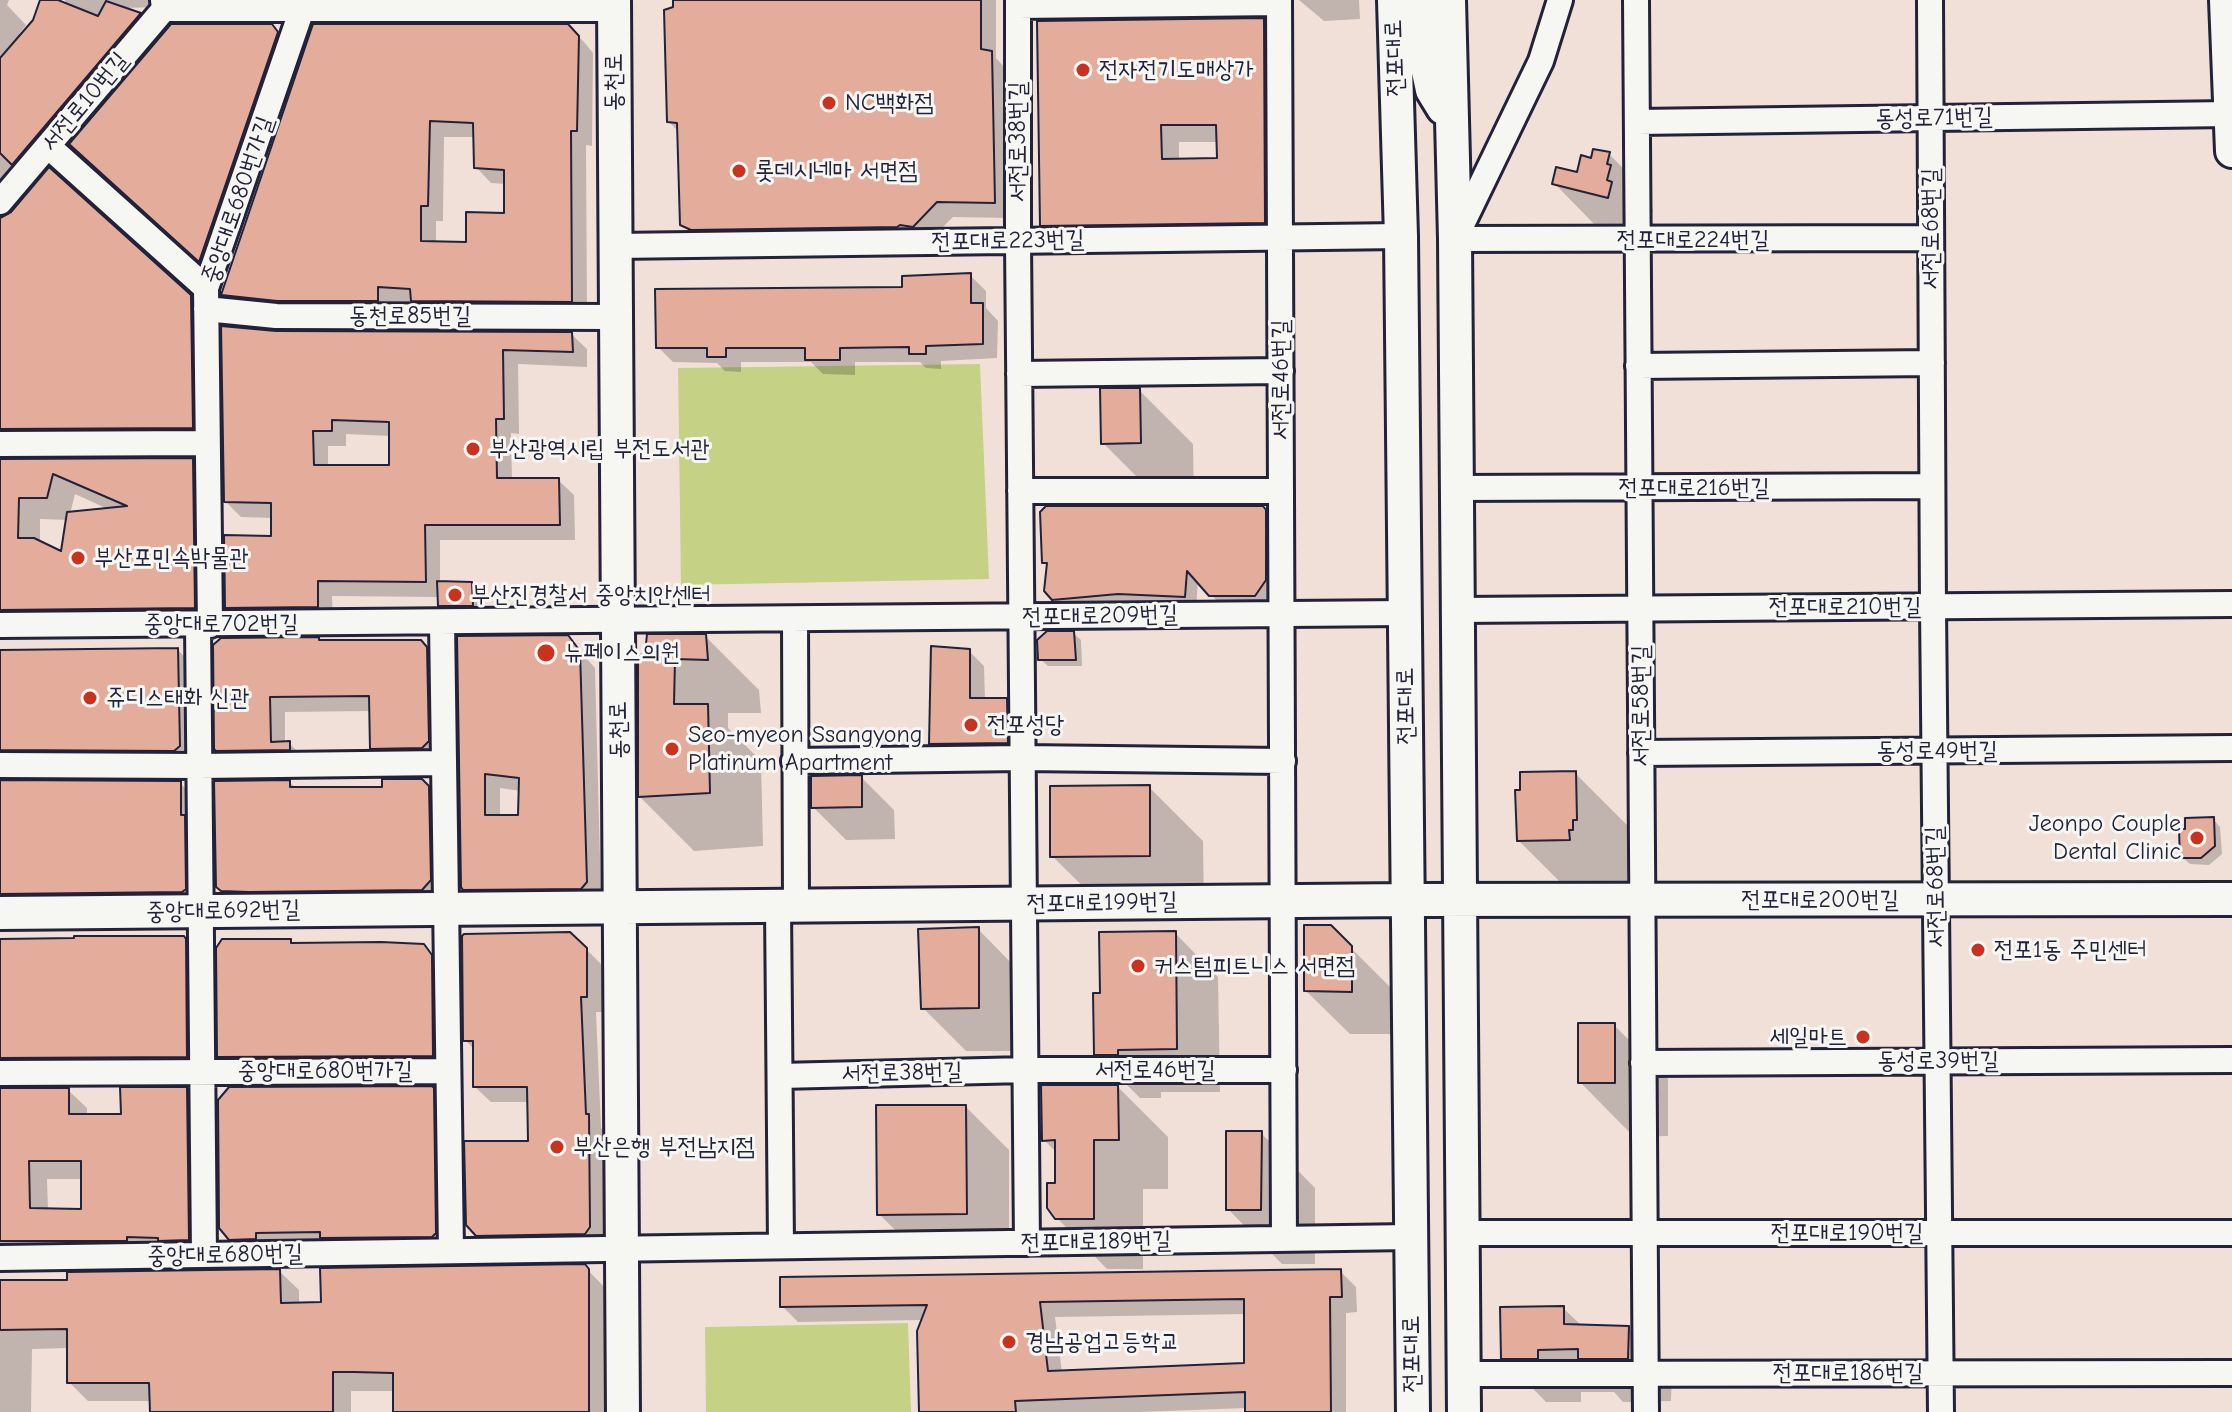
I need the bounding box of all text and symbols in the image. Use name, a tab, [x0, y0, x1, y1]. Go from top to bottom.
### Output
street label: 전포대로	[1379, 19, 1411, 97]
street label: 서전로10번길	[35, 47, 135, 157]
street label: 동천로	[600, 53, 628, 111]
place label: 전자전기도매상가	[1099, 56, 1254, 84]
marker: 전자전기도매상가	[1074, 61, 1092, 79]
street label: 서전로38번길	[1004, 81, 1032, 203]
place label: NC백화점	[845, 89, 933, 117]
marker: NC백화점	[820, 94, 838, 112]
street label: 동성로71번길	[1875, 103, 1993, 133]
street label: 중앙대로680번가길	[196, 112, 280, 288]
place label: 롯데시네마 서면점	[755, 157, 918, 185]
marker: 롯데시네마 서면점	[730, 162, 748, 180]
street label: 서전로68번길	[1917, 168, 1945, 290]
street label: 전포대로223번길	[931, 225, 1085, 257]
street label: 전포대로224번길	[1617, 226, 1769, 254]
street label: 동천로85번길	[349, 302, 471, 330]
street label: 서전로46번길	[1267, 319, 1295, 441]
place label: 부산광역시립 부전도서관	[489, 435, 709, 463]
marker: 부산광역시립 부전도서관	[464, 440, 482, 458]
street label: 전포대로216번길	[1619, 474, 1769, 502]
place label: 부산포민속박물관	[94, 544, 248, 572]
marker: 부산포민속박물관	[69, 549, 87, 567]
place label: 부산진경찰서 중앙치안센터	[471, 581, 711, 609]
marker: 부산진경찰서 중앙치안센터	[446, 586, 464, 604]
street label: 전포대로210번길	[1769, 593, 1921, 621]
street label: 전포대로209번길	[1022, 600, 1178, 632]
street label: 중앙대로702번길	[144, 610, 298, 638]
place label: 뉴페이스의원	[564, 639, 680, 667]
marker: 뉴페이스의원	[535, 642, 557, 664]
street label: 서전로58번길	[1627, 645, 1655, 767]
street label: 전포대로	[1391, 667, 1421, 745]
place label: 쥬디스태화 신관	[106, 684, 249, 712]
marker: 쥬디스태화 신관	[81, 689, 99, 707]
street label: 동천로	[604, 701, 634, 759]
place label: 전포성당	[987, 711, 1064, 739]
marker: 전포성당	[962, 716, 980, 734]
place label: Seo-myeon Ssangyong Platinum Apartment	[688, 721, 922, 777]
street label: 동성로49번길	[1877, 737, 1997, 765]
marker: Seo-myeon Ssangyong Platinum Apartment	[663, 740, 681, 758]
place label: Jeonpo Couple Dental Clinic	[2029, 810, 2181, 866]
street label: 서전로68번길	[1921, 826, 1951, 948]
marker: Jeonpo Couple Dental Clinic	[2188, 829, 2206, 847]
street label: 전포대로200번길	[1741, 886, 1899, 914]
street label: 전포대로199번길	[1026, 887, 1178, 919]
street label: 중앙대로692번길	[146, 895, 300, 927]
place label: 전포1동 주민센터	[1994, 936, 2147, 964]
marker: 전포1동 주민센터	[1969, 941, 1987, 959]
place label: 커스텀피트니스 서면점	[1154, 952, 1355, 980]
marker: 커스텀피트니스 서면점	[1129, 957, 1147, 975]
place label: 세일마트	[1770, 1023, 1847, 1051]
marker: 세일마트	[1854, 1028, 1872, 1046]
street label: 동성로39번길	[1877, 1047, 1999, 1075]
street label: 서전로46번길	[1094, 1056, 1216, 1084]
street label: 중앙대로680번가길	[237, 1057, 413, 1085]
street label: 서전로38번길	[841, 1058, 963, 1088]
place label: 부산은행 부전남지점	[573, 1133, 755, 1161]
marker: 부산은행 부전남지점	[548, 1138, 566, 1156]
street label: 전포대로190번길	[1771, 1219, 1923, 1247]
street label: 전포대로189번길	[1021, 1226, 1171, 1258]
street label: 중앙대로680번길	[147, 1239, 303, 1271]
street label: 전포대로	[1397, 1315, 1427, 1393]
place label: 경남공업고등학교	[1025, 1328, 1180, 1356]
marker: 경남공업고등학교	[1000, 1333, 1018, 1351]
street label: 전포대로186번길	[1773, 1359, 1923, 1387]

